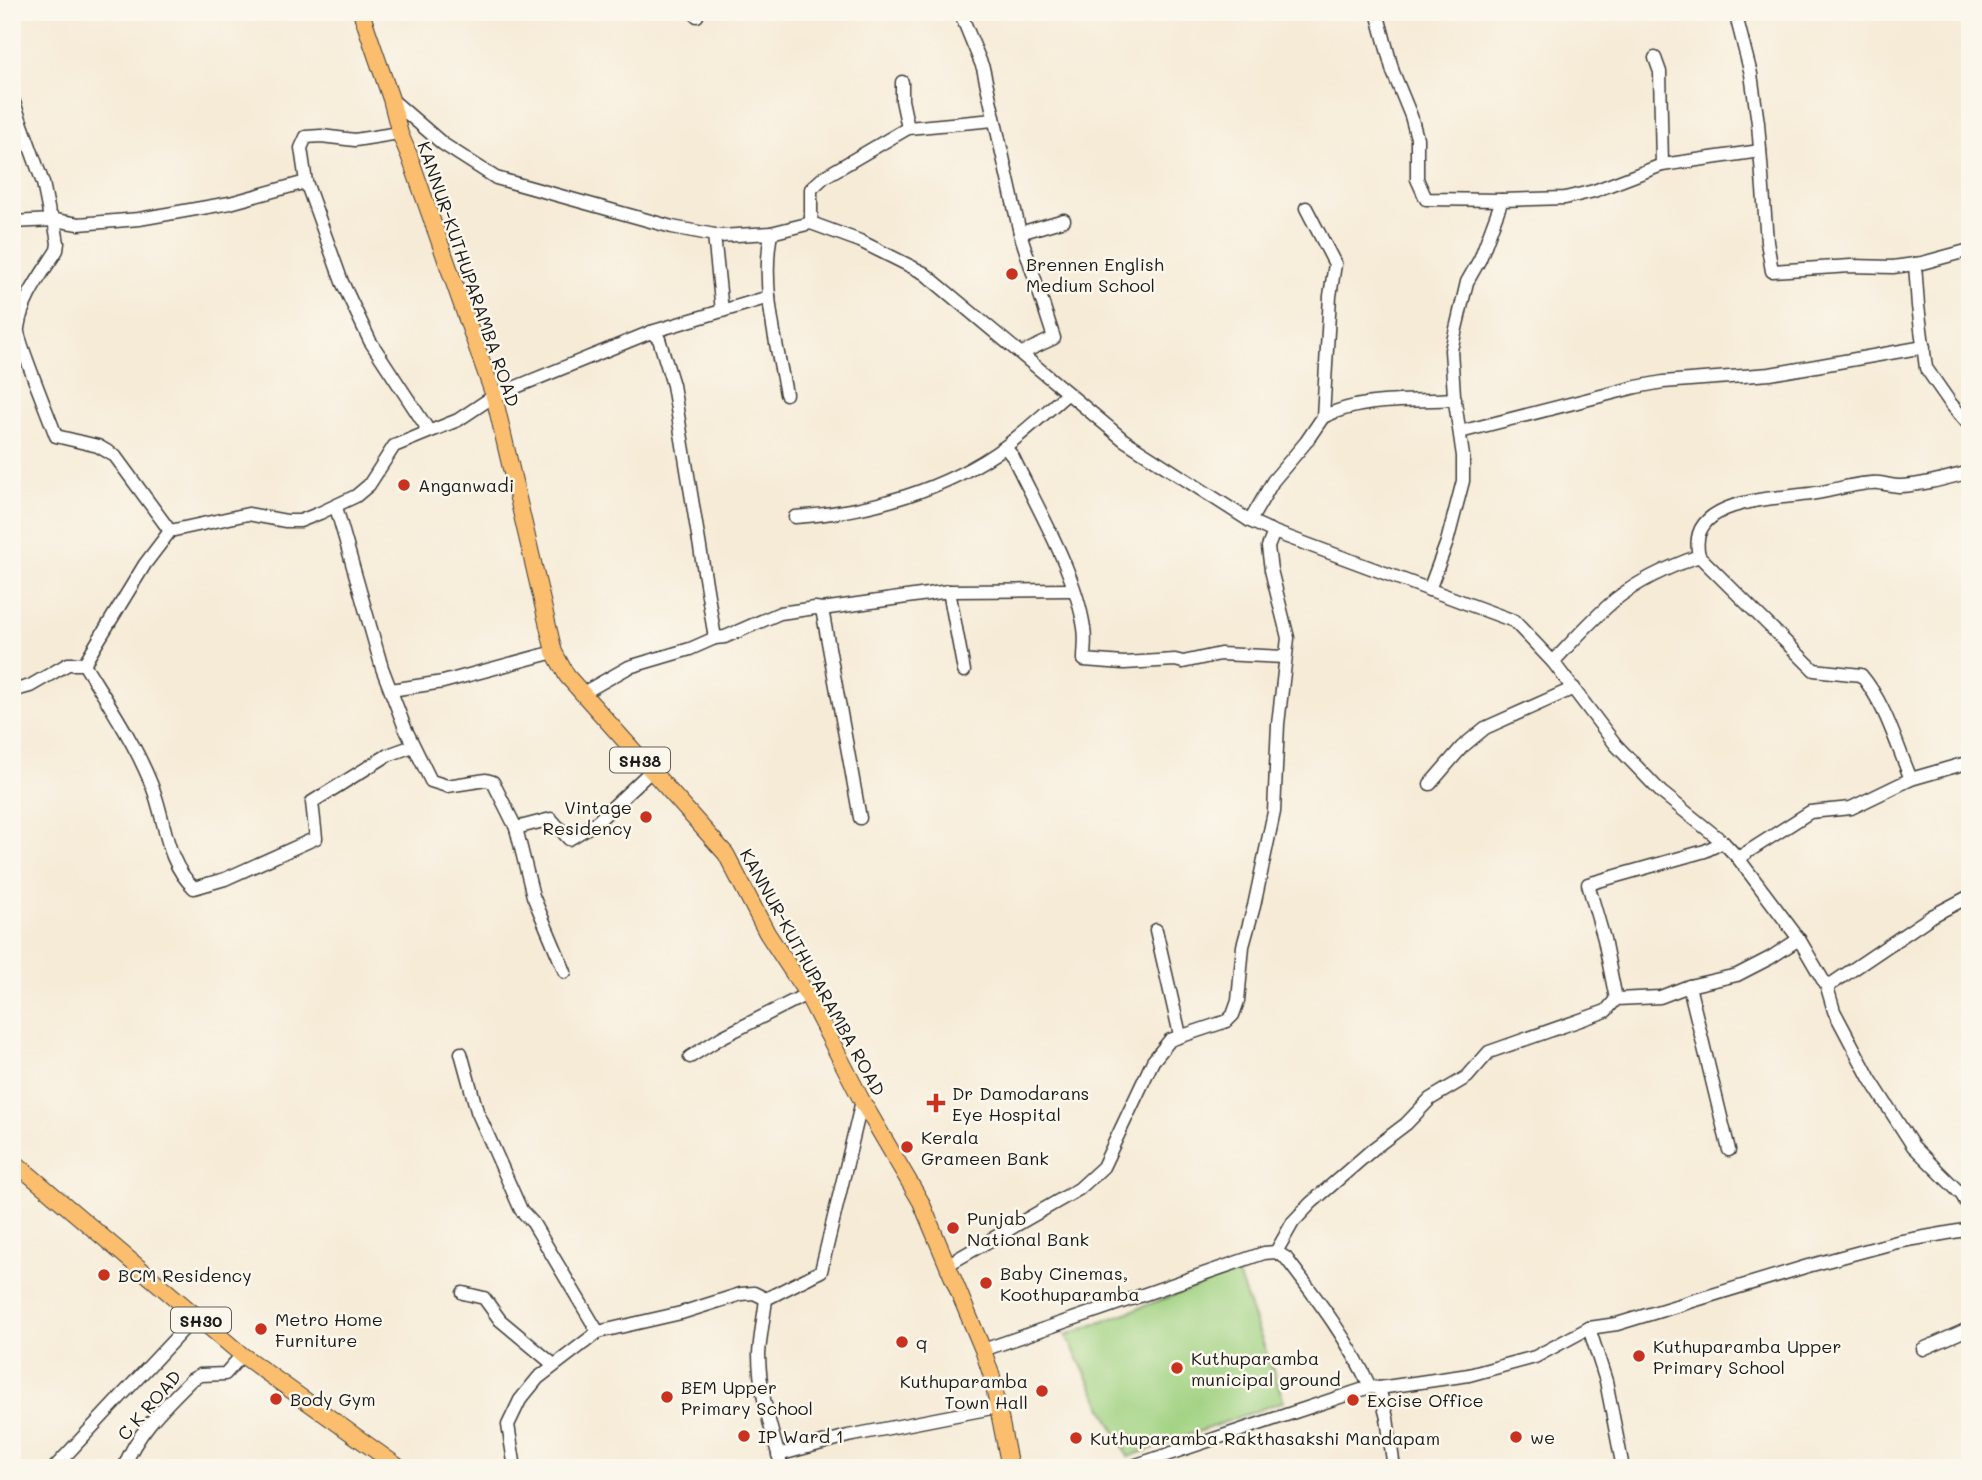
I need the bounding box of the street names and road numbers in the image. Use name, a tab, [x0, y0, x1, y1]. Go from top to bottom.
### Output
street label: KANNUR-KUTHUPARAMBA ROAD	[412, 138, 526, 410]
road number: SH38	[610, 748, 670, 772]
street label: KANNUR-KUTHUPARAMBA ROAD	[735, 844, 891, 1100]
road number: SH30	[171, 1308, 231, 1332]
street label: C K ROAD	[112, 1365, 186, 1445]

